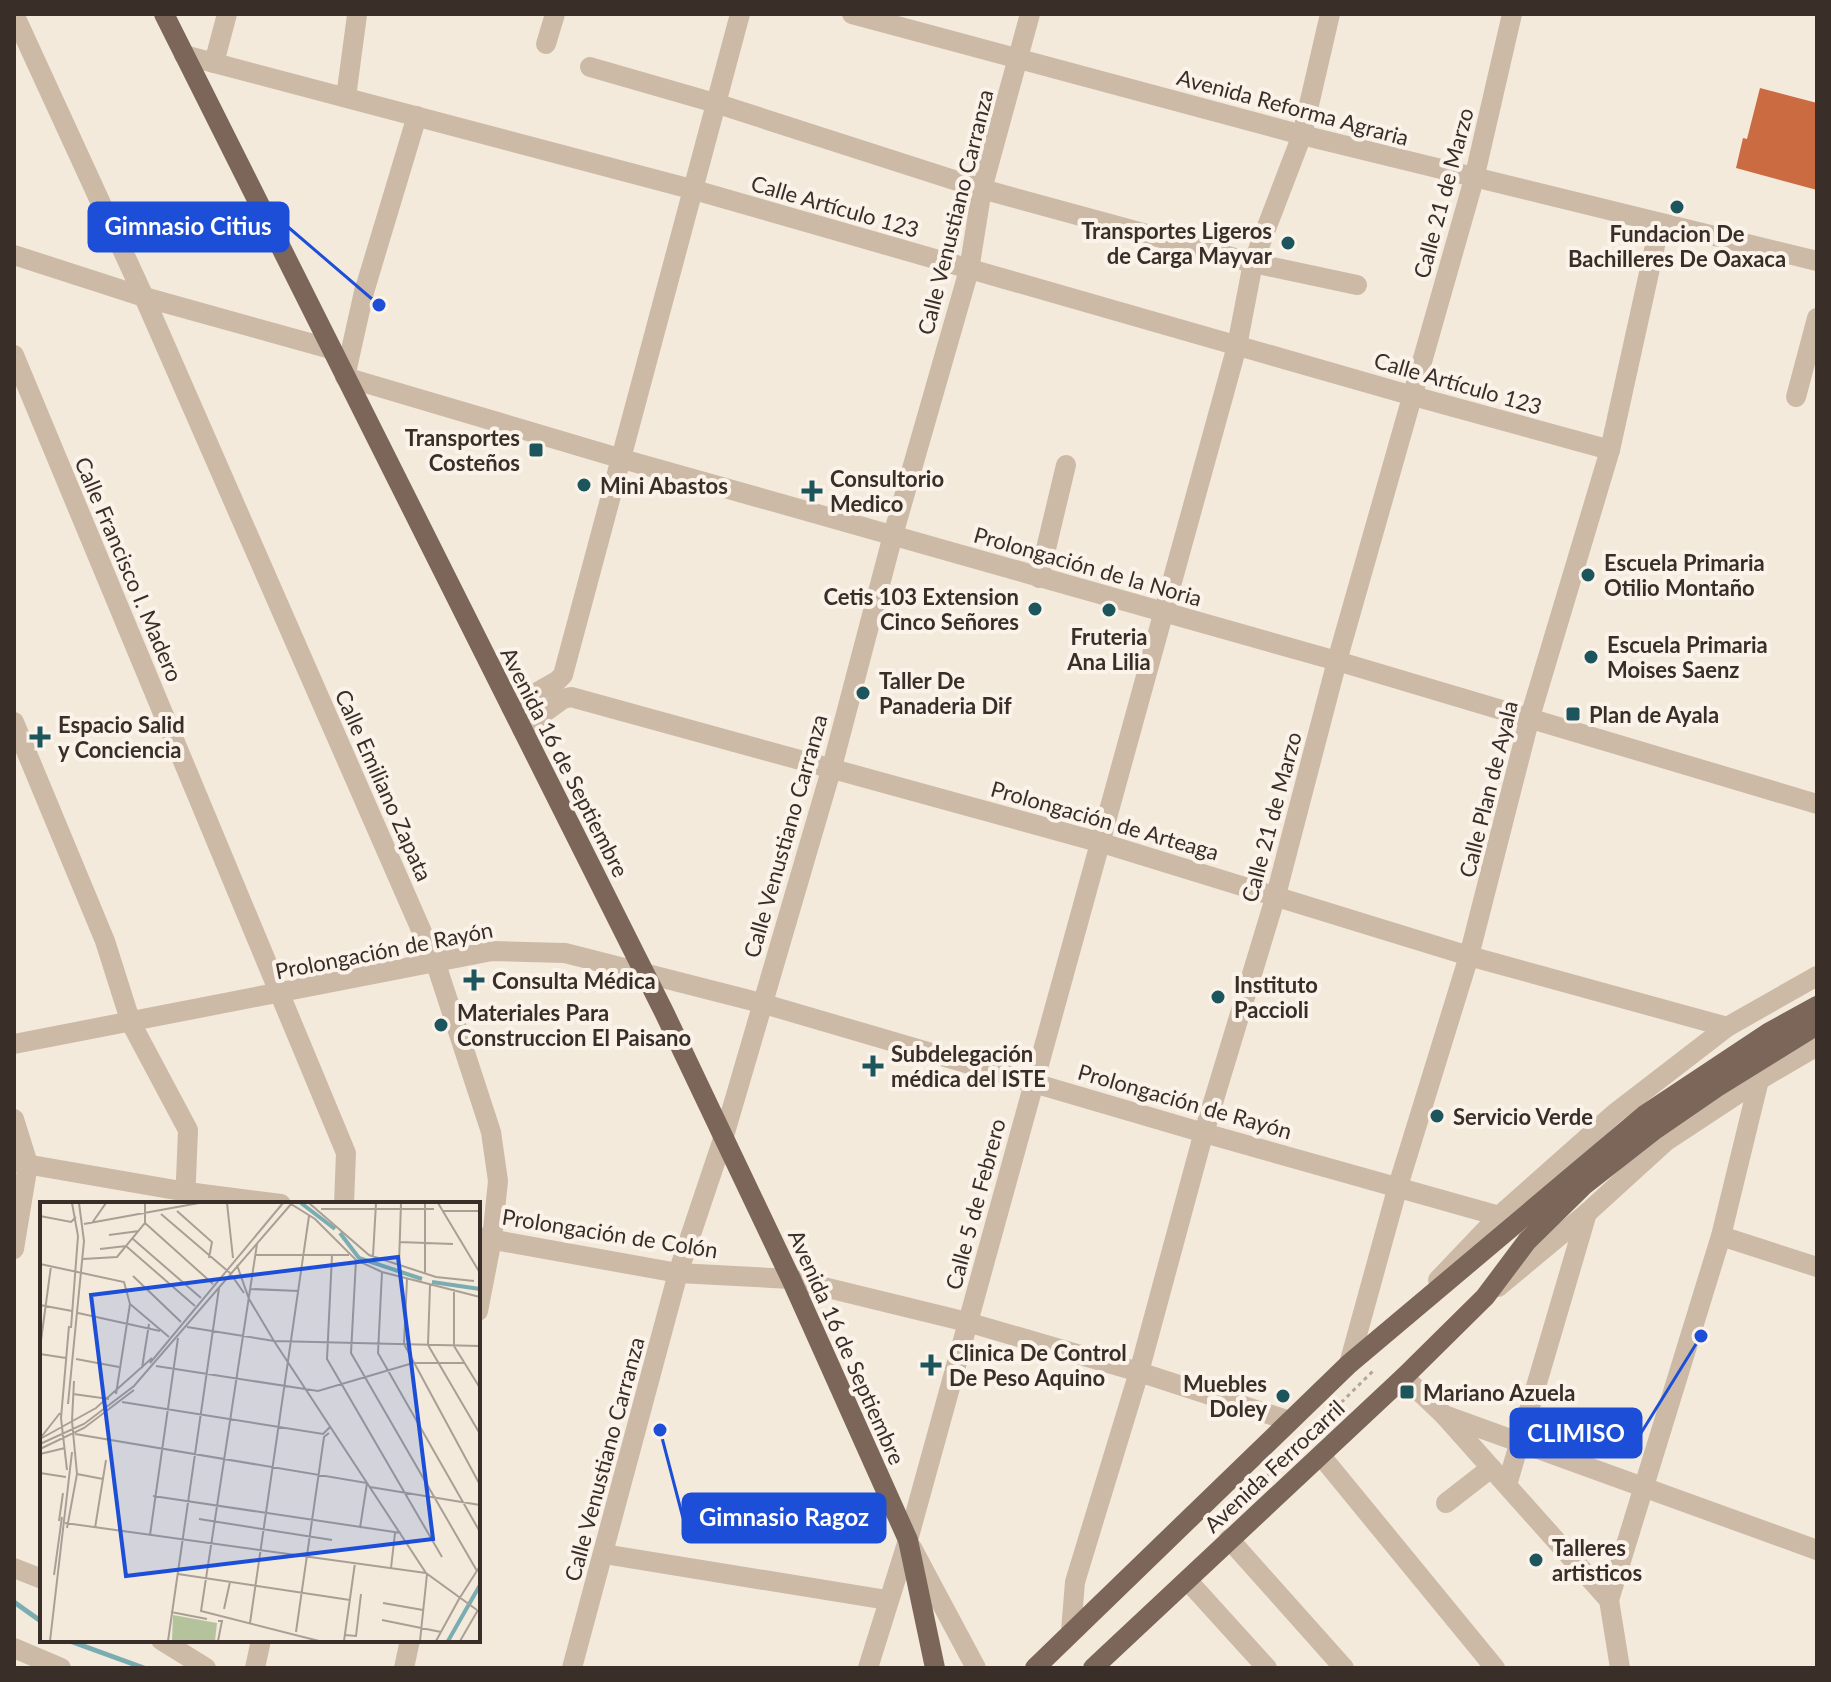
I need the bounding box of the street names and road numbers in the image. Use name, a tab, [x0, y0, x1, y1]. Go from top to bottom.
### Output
street label: Avenida Reforma Agraria	[1174, 63, 1412, 151]
street label: Calle Venustiano Carranza	[911, 87, 999, 337]
street label: Calle 21 de Marzo	[1407, 105, 1479, 281]
street label: Calle Artículo 123	[748, 169, 922, 243]
street label: Calle Artículo 123	[1371, 346, 1545, 420]
street label: Calle Francisco I. Madero	[69, 453, 189, 685]
street label: Prolongación de la Noria	[971, 520, 1205, 612]
street label: Avenida 16 de Septiembre	[495, 643, 635, 881]
street label: Calle Emiliano Zapata	[330, 685, 438, 885]
street label: Calle Plan de Ayala	[1453, 698, 1523, 880]
street label: Calle Venustiano Carranza	[737, 711, 833, 961]
street label: Calle 21 de Marzo	[1235, 729, 1307, 905]
street label: Prolongación de Arteaga	[988, 775, 1222, 865]
street label: Prolongación de Rayón	[273, 916, 495, 984]
street label: Prolongación de Rayón	[1075, 1058, 1295, 1144]
street label: Calle 5 de Febrero	[939, 1116, 1011, 1292]
street label: Prolongación de Colón	[500, 1203, 720, 1263]
street label: Avenida 16 de Septiembre	[783, 1225, 911, 1469]
street label: Calle Venustiano Carranza	[558, 1334, 650, 1584]
street label: Avenida Ferrocarril	[1198, 1394, 1350, 1538]

